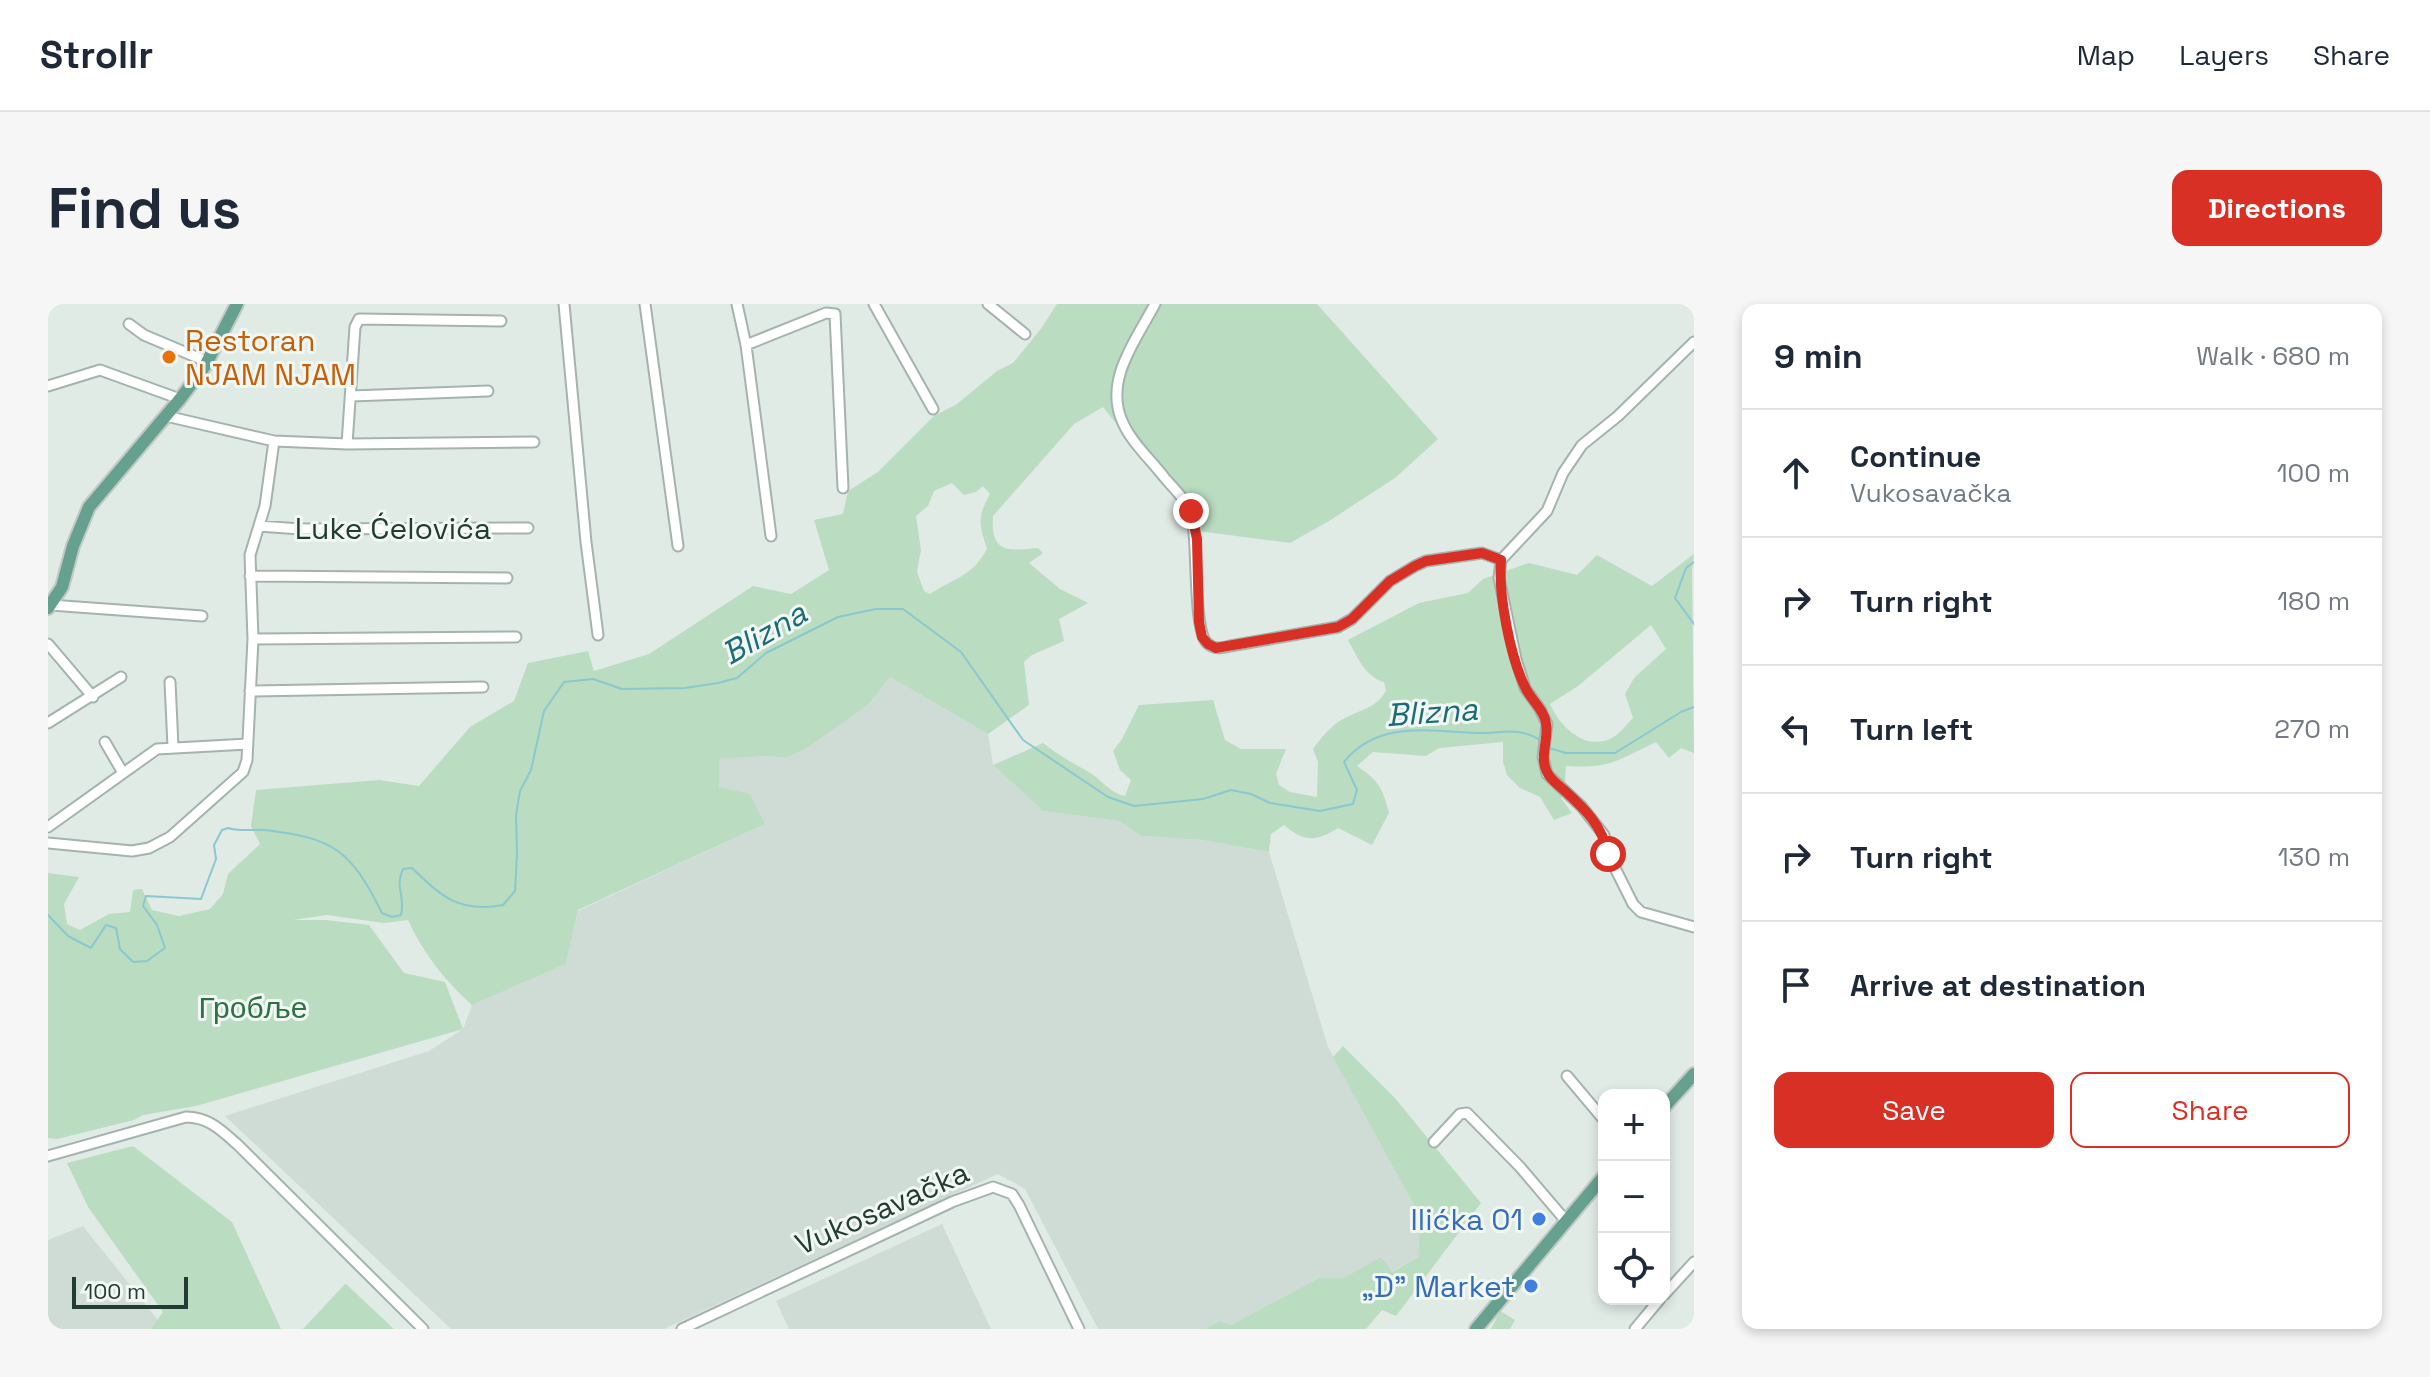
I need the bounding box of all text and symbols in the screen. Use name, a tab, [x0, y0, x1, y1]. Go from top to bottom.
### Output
text: Strollr	[40, 31, 153, 79]
text: Map	[2077, 37, 2135, 73]
text: Layers	[2179, 37, 2269, 73]
text: Share	[2313, 37, 2390, 73]
button: Directions	[2172, 170, 2382, 246]
text: Find us	[48, 173, 241, 244]
place label: Restoran NJAM NJAM	[185, 321, 356, 394]
text: 9 min	[1774, 335, 1863, 378]
text: Walk · 680 m	[2196, 339, 2350, 373]
marker: Restoran NJAM NJAM	[160, 348, 178, 366]
text: Continue	[1850, 437, 1981, 476]
icon: ahead	[1774, 451, 1818, 495]
text: 100 m	[2277, 456, 2350, 490]
text: Vukosavačka	[1850, 476, 2011, 510]
route end	[1173, 493, 1209, 529]
street label: Luke Ćelovića	[295, 509, 491, 548]
icon: right	[1774, 579, 1818, 623]
text: Turn right	[1850, 582, 1993, 621]
text: 180 m	[2277, 584, 2350, 618]
water label: Blizna	[714, 593, 814, 673]
water label: Blizna	[1385, 689, 1480, 735]
icon: left	[1774, 707, 1818, 751]
text: Turn left	[1850, 710, 1973, 749]
text: 270 m	[2274, 712, 2350, 746]
icon: right	[1774, 835, 1818, 879]
route start	[1590, 836, 1626, 872]
text: Turn right	[1850, 838, 1993, 877]
text: 130 m	[2278, 840, 2350, 874]
icon: arrive	[1774, 963, 1818, 1007]
text: Arrive at destination	[1850, 966, 2146, 1005]
park label: Гробље	[199, 988, 307, 1027]
button: Save	[1774, 1072, 2054, 1148]
button: Share	[2070, 1072, 2350, 1148]
map controls	[1598, 1089, 1670, 1305]
button: +	[1598, 1089, 1670, 1161]
street label: Vukosavačka	[789, 1152, 975, 1264]
button: −	[1598, 1161, 1670, 1233]
place label: Ilićka 01	[1411, 1200, 1523, 1239]
marker: Ilićka 01	[1530, 1210, 1548, 1228]
button: locate	[1598, 1233, 1670, 1305]
place label: „D” Market	[1361, 1267, 1515, 1306]
scale bar	[72, 1273, 188, 1309]
text: 100 m	[84, 1277, 146, 1305]
marker: „D” Market	[1522, 1277, 1540, 1295]

